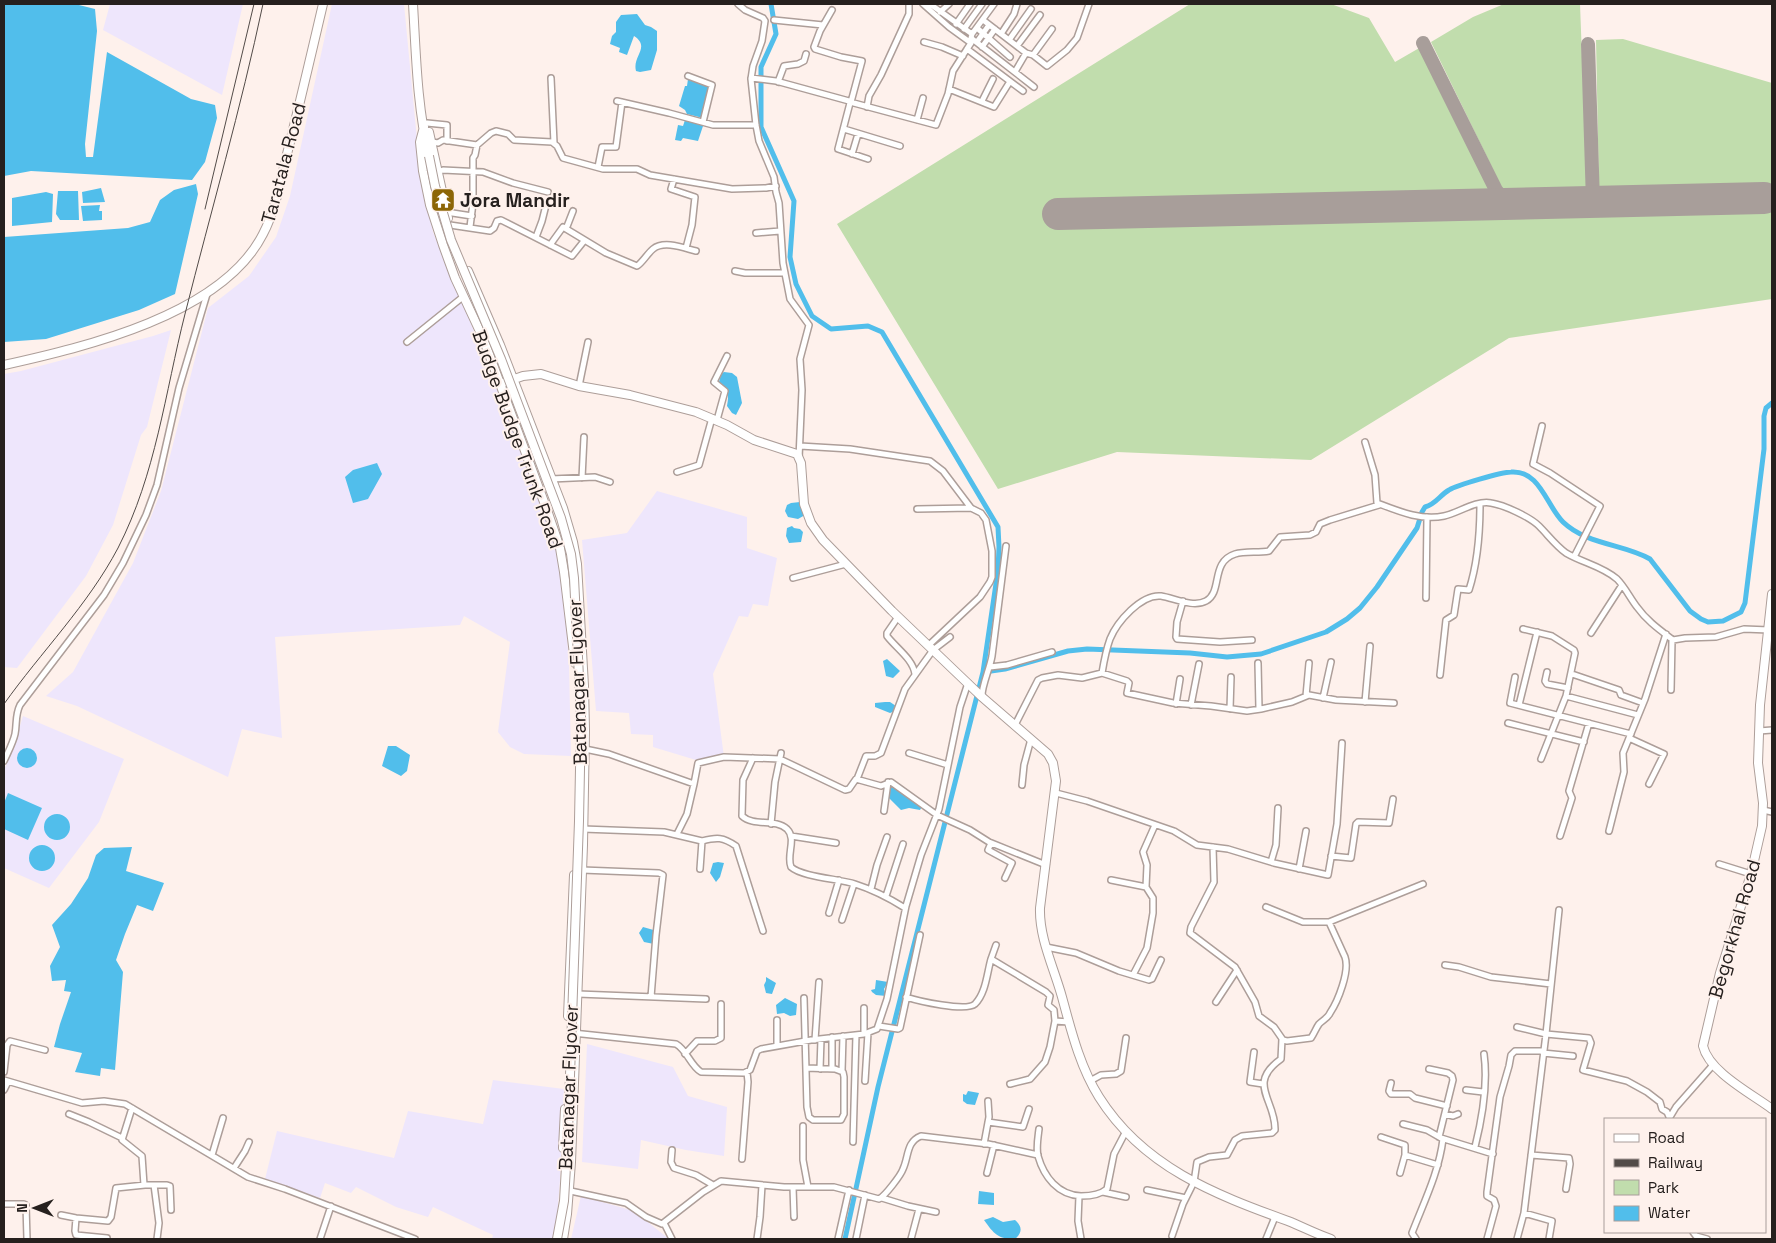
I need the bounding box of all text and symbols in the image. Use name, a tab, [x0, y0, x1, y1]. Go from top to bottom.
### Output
street label: Taratala Road	[255, 100, 312, 226]
temple icon: Jora Mandir	[430, 187, 456, 213]
place label: Jora Mandir	[460, 188, 570, 213]
street label: Budge Budge Trunk Road	[466, 326, 569, 552]
street label: Batanagar Flyover	[562, 599, 593, 765]
street label: Begorkhal Road	[1703, 857, 1766, 1002]
street label: Batanagar Flyover	[553, 1004, 584, 1170]
legend	[1604, 1118, 1766, 1233]
text: Road	[1648, 1128, 1685, 1147]
text: Railway	[1648, 1153, 1703, 1172]
text: Park	[1648, 1178, 1679, 1197]
north arrow	[10, 1183, 60, 1233]
text: N	[13, 1203, 31, 1213]
text: Water	[1648, 1203, 1691, 1222]

